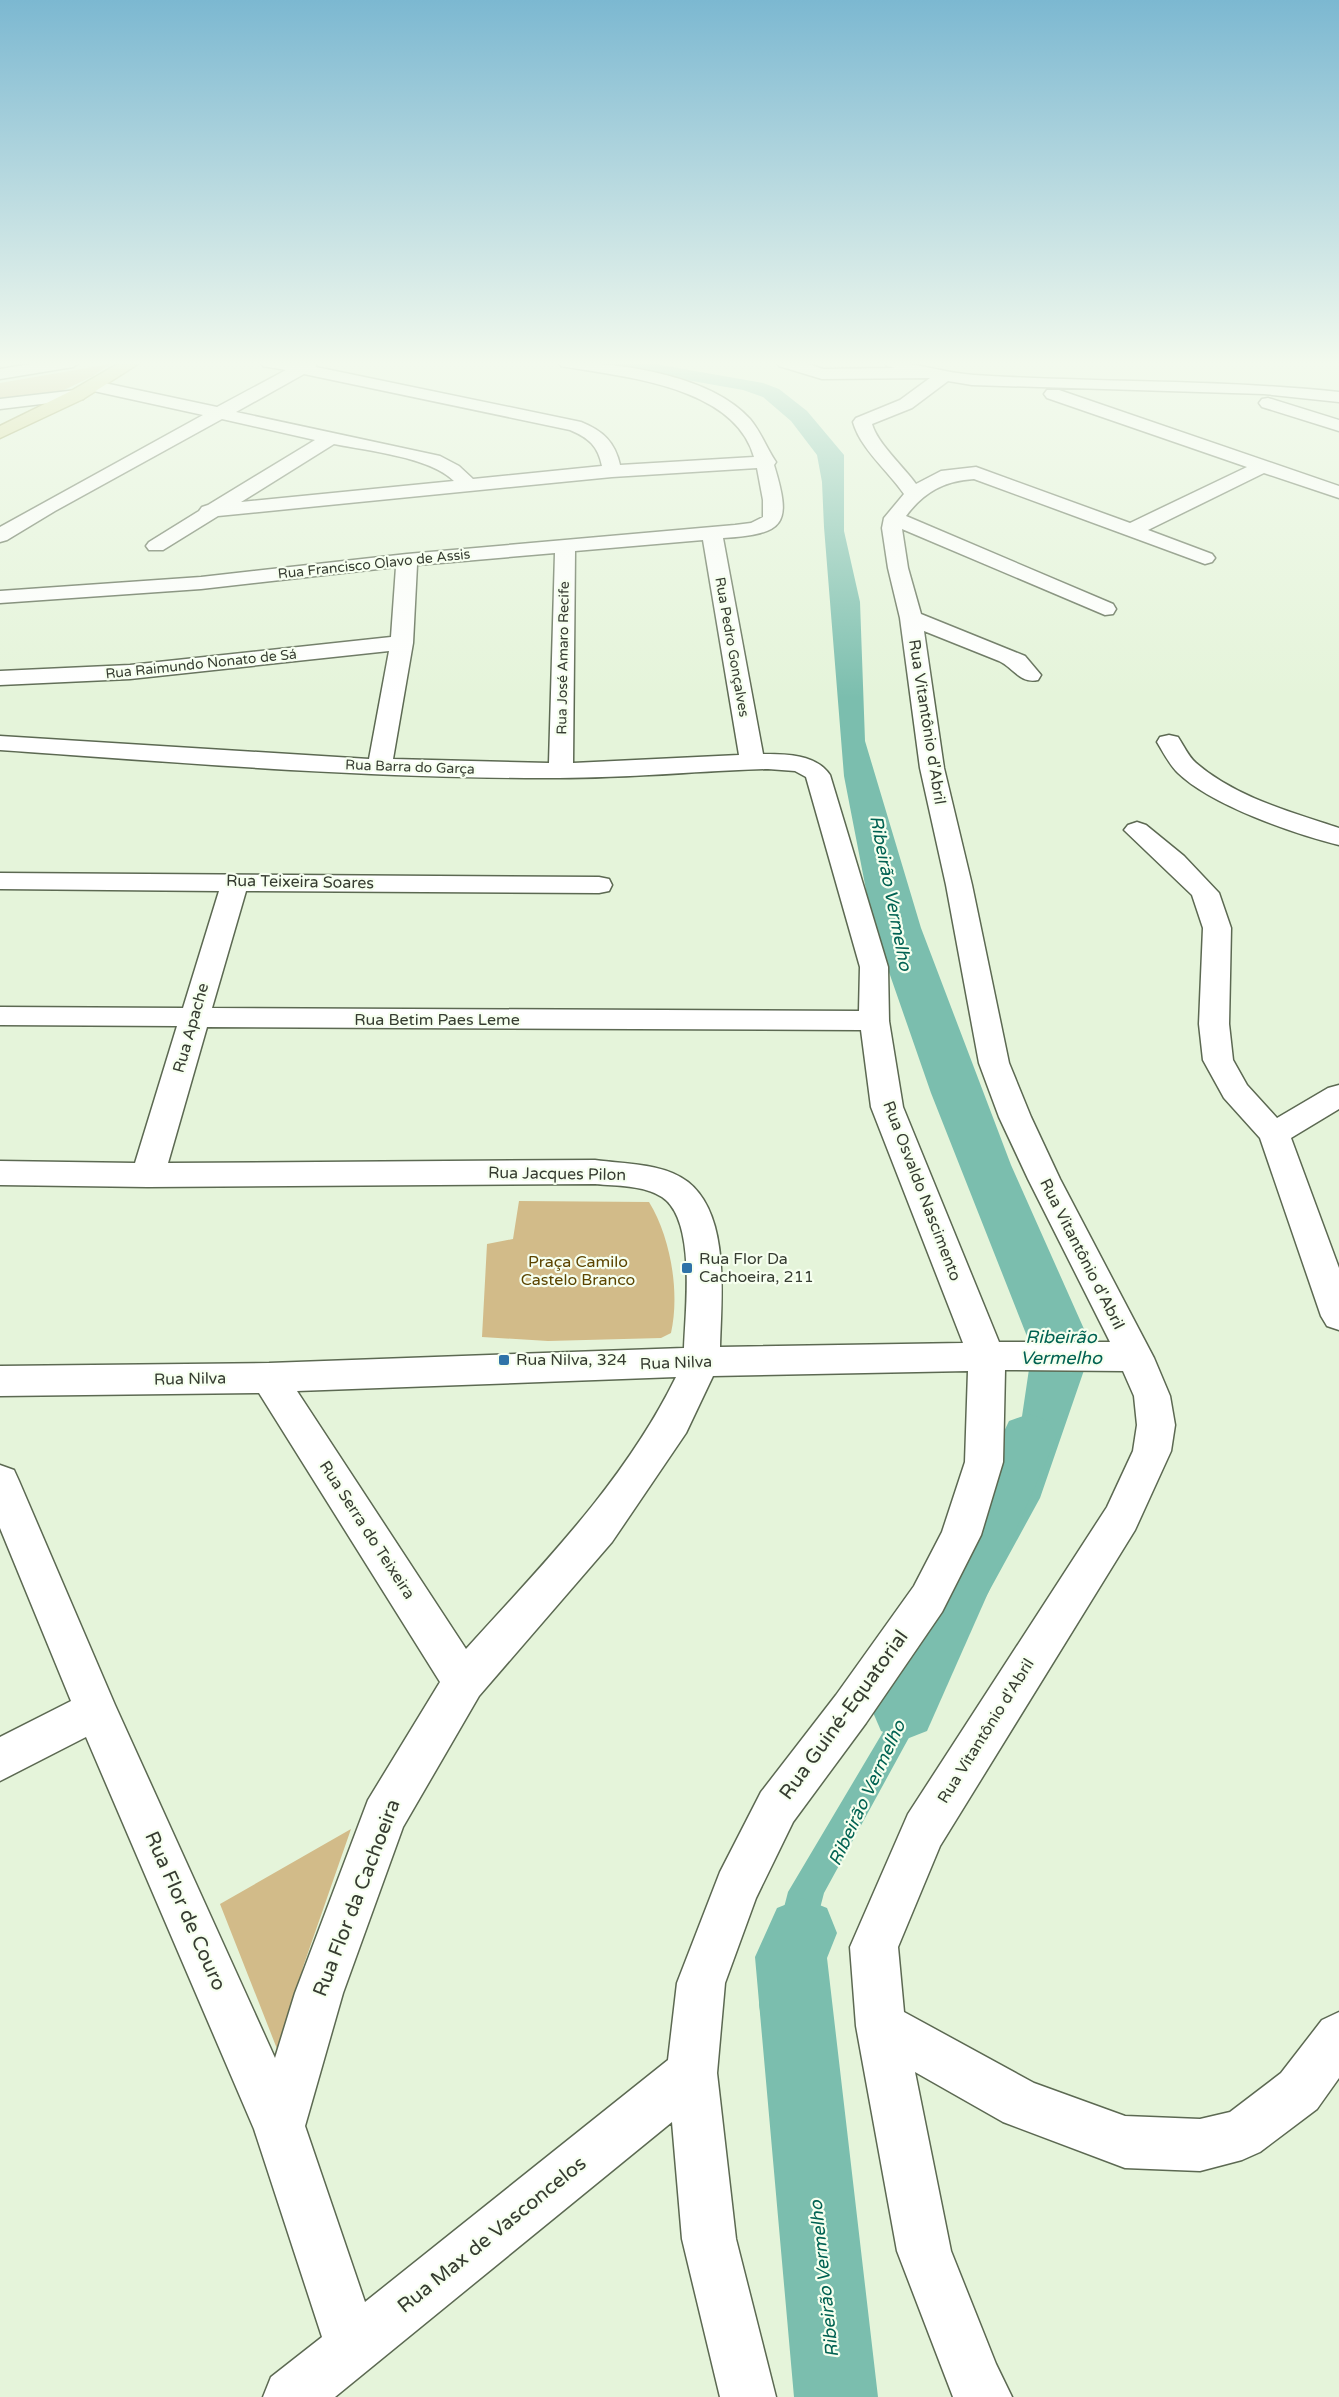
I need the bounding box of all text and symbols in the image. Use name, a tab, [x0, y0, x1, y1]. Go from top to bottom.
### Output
street label: Rua Francisco Olavo de Assis	[277, 545, 471, 583]
street label: Rua Pedro Gonçalves	[711, 576, 753, 719]
street label: Rua José Amaro Recife	[553, 581, 573, 735]
street label: Rua Vitantônio d'Abril	[904, 638, 950, 806]
street label: Rua Raimundo Nonato de Sá	[105, 645, 297, 683]
street label: Rua Barra do Garça	[345, 756, 475, 778]
water label: Ribeirão Vermelho	[865, 814, 917, 974]
street label: Rua Teixeira Soares	[226, 871, 374, 893]
street label: Rua Apache	[169, 981, 213, 1075]
street label: Rua Betim Paes Leme	[354, 1010, 520, 1030]
street label: Rua Osvaldo Nascimento	[878, 1098, 966, 1284]
street label: Rua Jacques Pilon	[488, 1163, 626, 1185]
street label: Rua Vitantônio d'Abril	[1035, 1175, 1129, 1333]
place label: Rua Flor Da Cachoeira, 211	[699, 1249, 814, 1287]
park label: Praça Camilo Castelo Branco	[521, 1252, 635, 1290]
marker: Rua Flor Da Cachoeira, 211	[680, 1261, 694, 1275]
water label: Ribeirão Vermelho	[1020, 1326, 1103, 1369]
place label: Rua Nilva, 324	[516, 1350, 627, 1370]
street label: Rua Nilva	[640, 1352, 712, 1374]
marker: Rua Nilva, 324	[497, 1353, 511, 1367]
street label: Rua Nilva	[154, 1368, 226, 1390]
street label: Rua Serra do Teixeira	[315, 1457, 419, 1603]
street label: Rua Guiné-Equatorial	[774, 1626, 914, 1804]
street label: Rua Vitantônio d'Abril	[933, 1655, 1039, 1807]
water label: Ribeirão Vermelho	[824, 1716, 911, 1869]
street label: Rua Flor da Cachoeira	[308, 1796, 406, 2000]
street label: Rua Flor de Couro	[139, 1828, 231, 1994]
street label: Rua Max de Vasconcelos	[393, 2151, 591, 2319]
water label: Ribeirão Vermelho	[805, 2198, 843, 2359]

